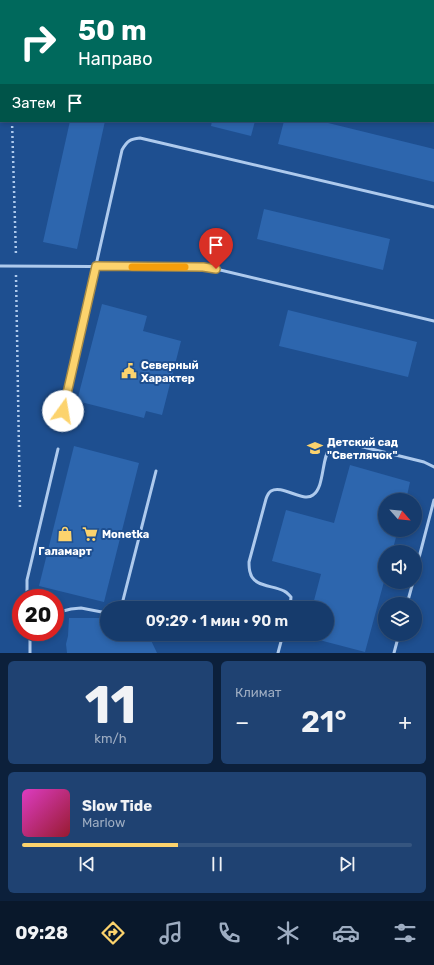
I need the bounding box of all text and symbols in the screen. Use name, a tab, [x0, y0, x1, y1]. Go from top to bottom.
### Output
text: 50 m	[78, 14, 147, 47]
icon: right	[12, 16, 64, 68]
text: Направо	[78, 48, 153, 70]
icon: arrive	[64, 92, 86, 114]
text: Затем	[12, 94, 56, 112]
pin	[199, 228, 233, 269]
icon: arrive	[205, 234, 227, 256]
place label: Северный Характер	[141, 359, 199, 385]
public building icon: Северный Характер	[120, 362, 138, 380]
position arrow	[42, 390, 84, 432]
place label: Детский сад "Светлячок"	[327, 436, 398, 462]
school or university icon: Детский сад "Светлячок"	[306, 439, 324, 457]
north arrow	[378, 493, 422, 537]
map controls	[378, 493, 422, 641]
shop icon: Галамарт	[56, 525, 74, 543]
supermarket icon: Monetka	[81, 525, 99, 543]
place label: Monetka	[102, 528, 149, 541]
place label: Галамарт	[38, 545, 92, 558]
button: sound	[378, 545, 422, 589]
speed limit sign: 20	[12, 589, 64, 641]
button: layers	[378, 597, 422, 641]
text: 09:29 · 1 мин · 90 m	[146, 612, 288, 630]
text: 11	[85, 674, 136, 736]
text: Климат	[235, 685, 281, 700]
text: 21°	[301, 704, 347, 740]
text: −	[235, 709, 249, 736]
text: +	[398, 709, 412, 736]
text: km/h	[94, 731, 127, 746]
text: Slow Tide	[82, 797, 152, 815]
text: Marlow	[82, 815, 125, 830]
icon: previous	[76, 853, 98, 875]
icon: pause	[206, 853, 228, 875]
icon: next	[336, 853, 358, 875]
icon: directions	[99, 919, 127, 947]
icon: music	[157, 919, 185, 947]
icon: phone	[215, 919, 243, 947]
icon: climate	[274, 919, 302, 947]
icon: car	[332, 919, 360, 947]
icon: filters	[391, 919, 419, 947]
text: 09:28	[15, 922, 68, 944]

